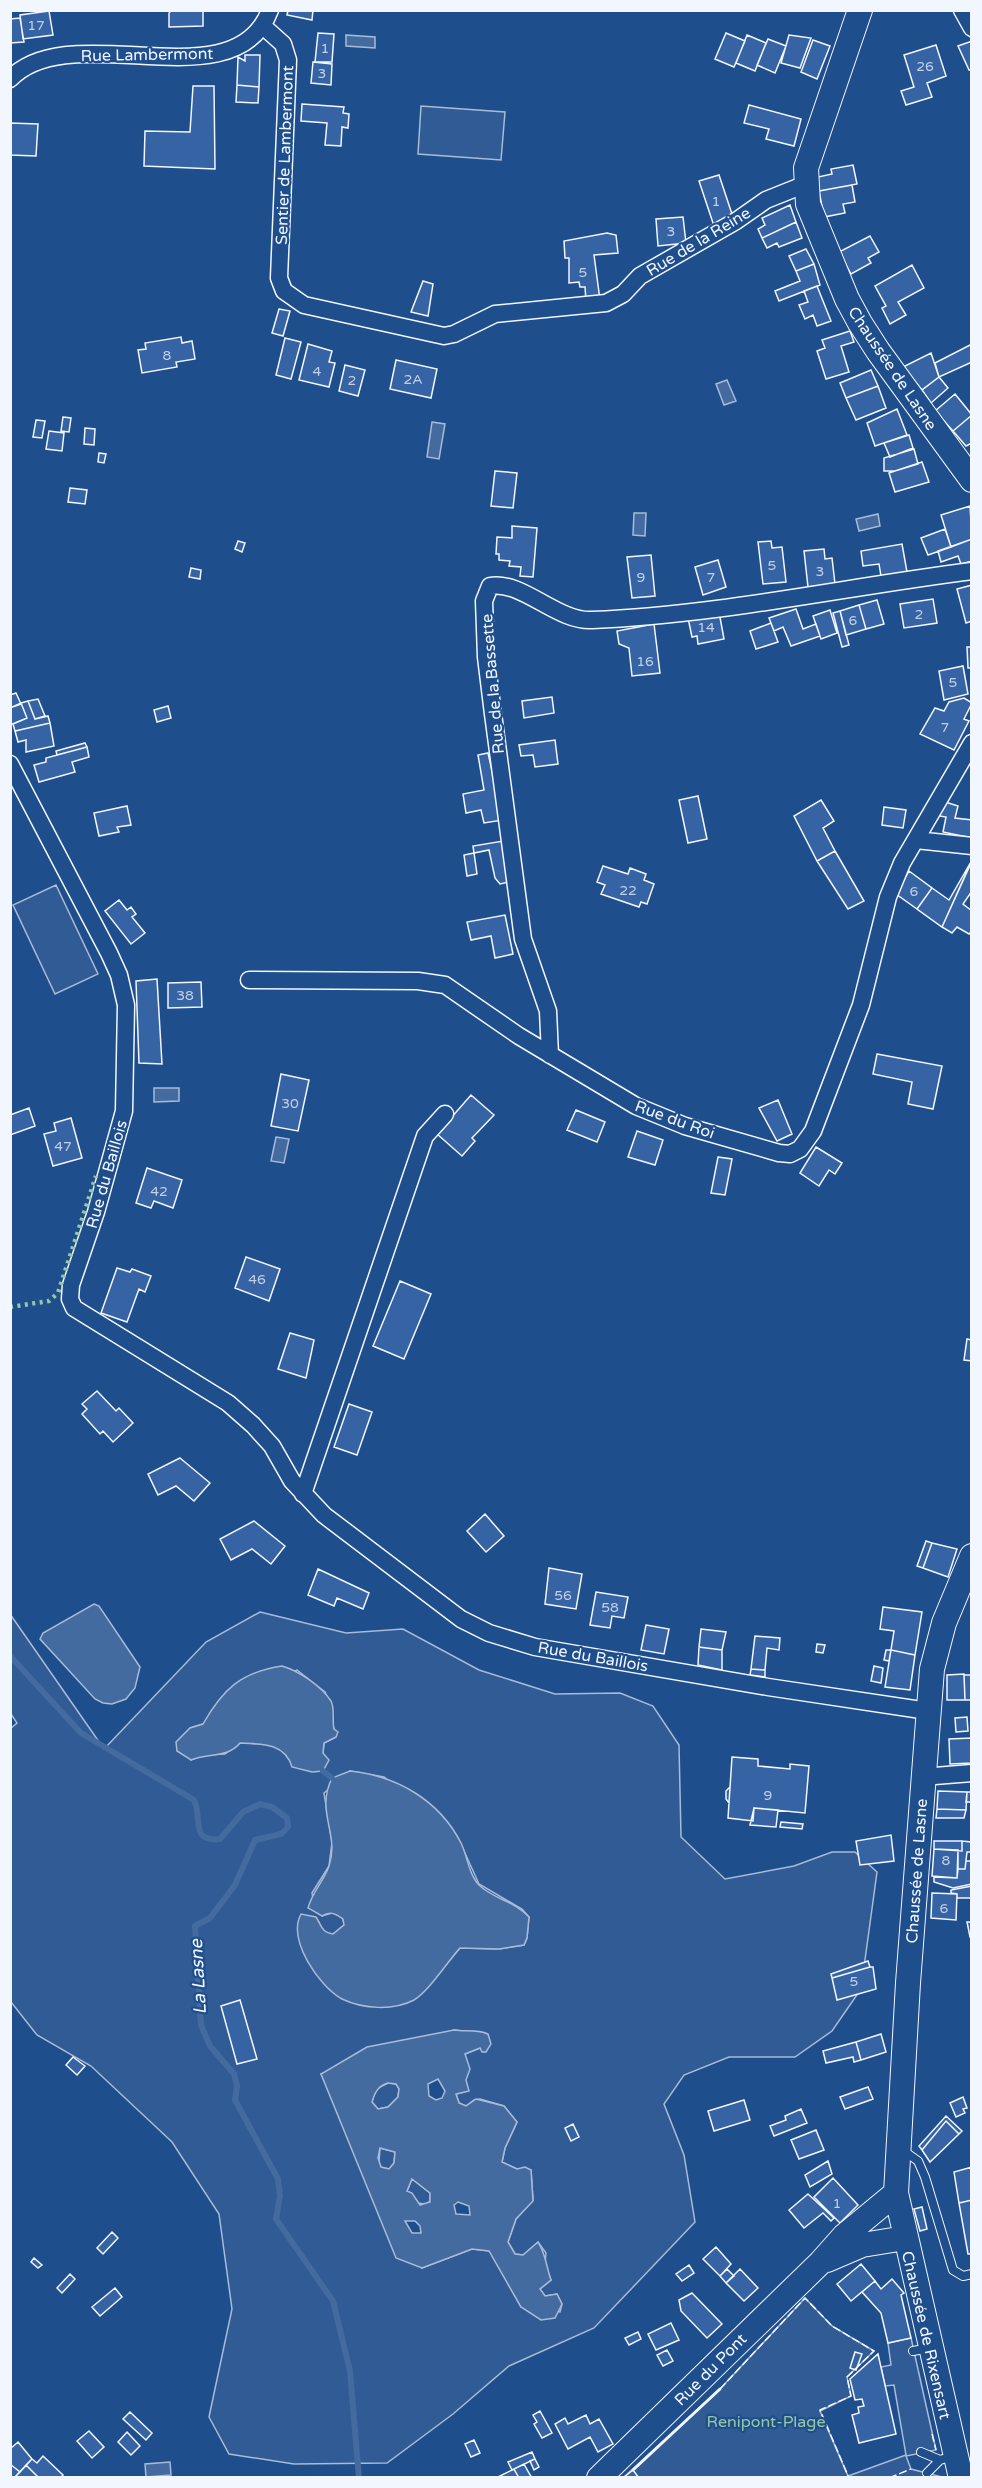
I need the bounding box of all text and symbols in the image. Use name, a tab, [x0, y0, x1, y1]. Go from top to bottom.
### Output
house number: 17	[27, 17, 45, 34]
house number: 1	[321, 40, 329, 57]
street label: Rue Lambermont	[81, 44, 213, 66]
house number: 26	[916, 58, 934, 75]
street label: Sentier de Lambermont	[272, 65, 298, 245]
house number: 3	[318, 65, 326, 82]
house number: 1	[712, 193, 720, 210]
street label: Rue de la Reine	[643, 203, 754, 281]
house number: 3	[667, 223, 675, 240]
house number: 5	[579, 264, 587, 281]
street label: Chaussée de Lasne	[843, 303, 941, 434]
house number: 8	[163, 347, 172, 364]
house number: 4	[313, 363, 322, 380]
house number: 2A	[403, 371, 423, 388]
house number: 2	[348, 372, 356, 389]
house number: 5	[768, 557, 776, 574]
house number: 3	[816, 563, 824, 580]
house number: 9	[637, 569, 645, 586]
house number: 7	[707, 569, 715, 586]
house number: 2	[915, 606, 923, 623]
house number: 6	[849, 612, 858, 629]
street label: Rue de la Bassette	[477, 613, 509, 755]
house number: 14	[697, 619, 715, 636]
house number: 16	[636, 653, 654, 670]
house number: 5	[949, 674, 957, 691]
house number: 7	[941, 719, 949, 736]
house number: 22	[619, 882, 637, 899]
house number: 6	[910, 883, 919, 900]
house number: 38	[176, 987, 194, 1004]
house number: 30	[281, 1095, 299, 1112]
street label: Rue du Roi	[632, 1096, 717, 1144]
street label: Rue du Baillois	[82, 1118, 132, 1231]
house number: 47	[54, 1138, 72, 1155]
house number: 42	[150, 1183, 168, 1200]
house number: 46	[248, 1271, 266, 1288]
house number: 56	[554, 1587, 572, 1604]
house number: 58	[601, 1599, 619, 1616]
street label: Rue du Baillois	[536, 1637, 650, 1677]
house number: 9	[764, 1787, 772, 1804]
street label: Chaussée de Lasne	[902, 1798, 932, 1944]
house number: 8	[942, 1852, 951, 1869]
house number: 6	[940, 1900, 949, 1917]
water label: La Lasne	[185, 1938, 211, 2015]
house number: 5	[850, 1973, 858, 1990]
house number: 1	[833, 2195, 841, 2212]
street label: Chaussée de Rixensart	[897, 2249, 955, 2421]
street label: Rue du Pont	[670, 2329, 751, 2410]
park label: Renipont-Plage	[707, 2412, 825, 2432]

